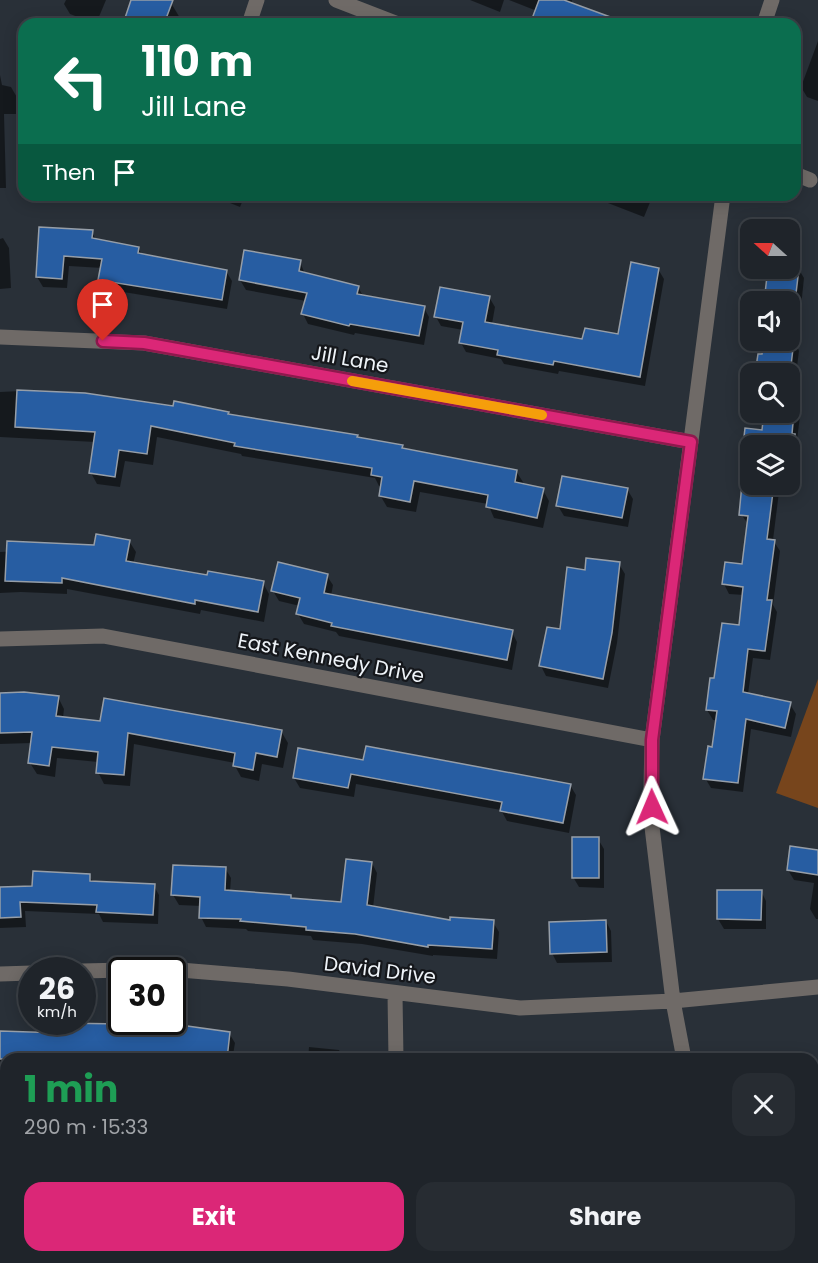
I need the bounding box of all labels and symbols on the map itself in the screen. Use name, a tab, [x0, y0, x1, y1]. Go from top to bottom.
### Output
north arrow	[740, 219, 800, 279]
pin	[77, 279, 128, 341]
street label: Jill Lane	[309, 338, 391, 380]
street label: East Kennedy Drive	[235, 626, 427, 690]
position arrow	[620, 775, 684, 839]
street label: David Drive	[322, 949, 438, 991]
speed limit sign: 30	[108, 957, 186, 1035]

